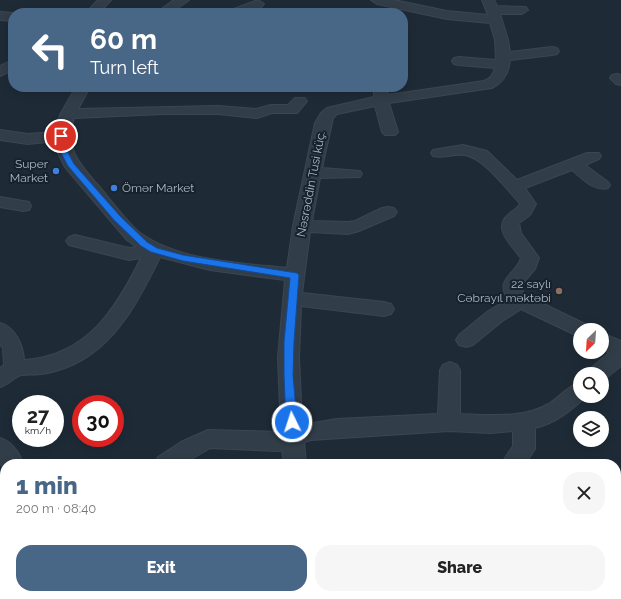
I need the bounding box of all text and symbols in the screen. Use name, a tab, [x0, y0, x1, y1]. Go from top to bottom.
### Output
text: 60 m	[90, 23, 157, 56]
icon: left	[24, 24, 76, 76]
text: Turn left	[90, 57, 159, 78]
pin	[44, 119, 78, 153]
icon: arrive	[50, 125, 72, 147]
street label: Nəsrəddin Tusi küç.	[294, 130, 328, 238]
place label: Super Market	[10, 157, 49, 185]
marker: Super Market	[51, 166, 61, 176]
place label: Ömər Market	[122, 181, 194, 195]
marker: Ömər Market	[109, 183, 119, 193]
place label: 22 saylı Cəbrayıl məktəbi	[457, 277, 551, 305]
marker: 22 saylı Cəbrayıl məktəbi	[554, 286, 564, 296]
north arrow	[573, 323, 609, 359]
map controls	[573, 323, 609, 447]
button: search	[573, 367, 609, 403]
speed limit sign: 30	[72, 395, 124, 447]
position arrow	[271, 401, 313, 443]
text: 27	[27, 404, 49, 428]
button: layers	[573, 411, 609, 447]
text: km/h	[25, 425, 51, 436]
text: 1 min	[16, 471, 78, 500]
button: close	[563, 472, 605, 514]
text: 200 m · 08:40	[16, 501, 96, 516]
button: Exit	[16, 545, 307, 591]
button: Share	[315, 545, 605, 591]

